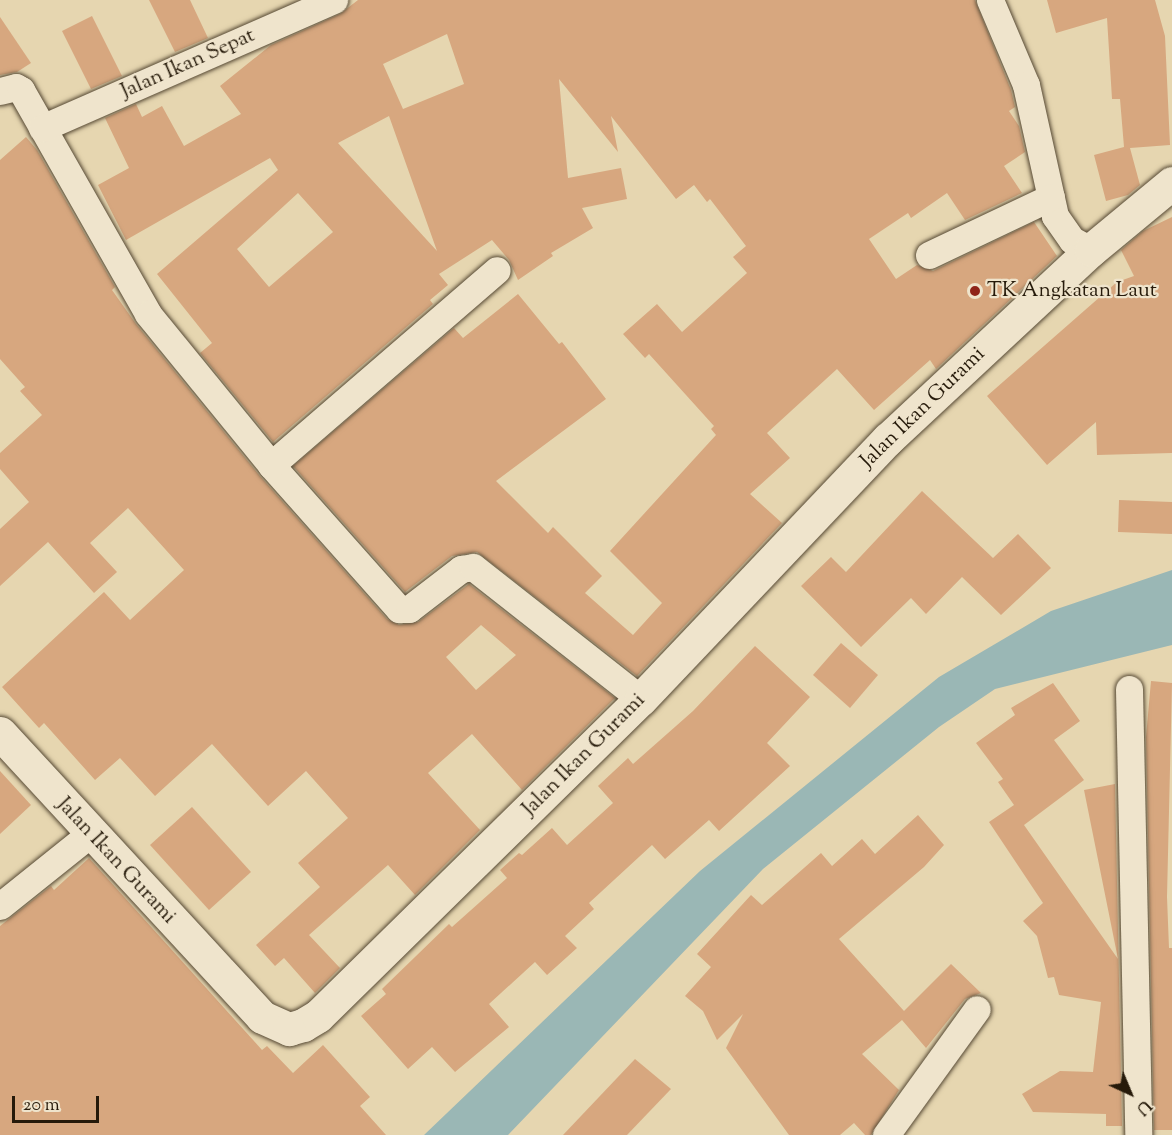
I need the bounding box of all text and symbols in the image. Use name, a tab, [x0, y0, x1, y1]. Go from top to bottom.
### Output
street label: Jalan Ikan Sepat	[117, 23, 259, 105]
place label: TK Angkatan Laut	[987, 278, 1157, 304]
marker: TK Angkatan Laut	[968, 284, 982, 298]
street label: Jalan Ikan Gurami	[855, 342, 991, 474]
street label: Jalan Ikan Gurami	[517, 688, 651, 822]
street label: Jalan Ikan Gurami	[51, 793, 181, 929]
north arrow	[1100, 1063, 1160, 1123]
scale bar	[15, 1084, 102, 1122]
text: 20 m	[23, 1093, 60, 1119]
text: U	[1130, 1093, 1156, 1119]

